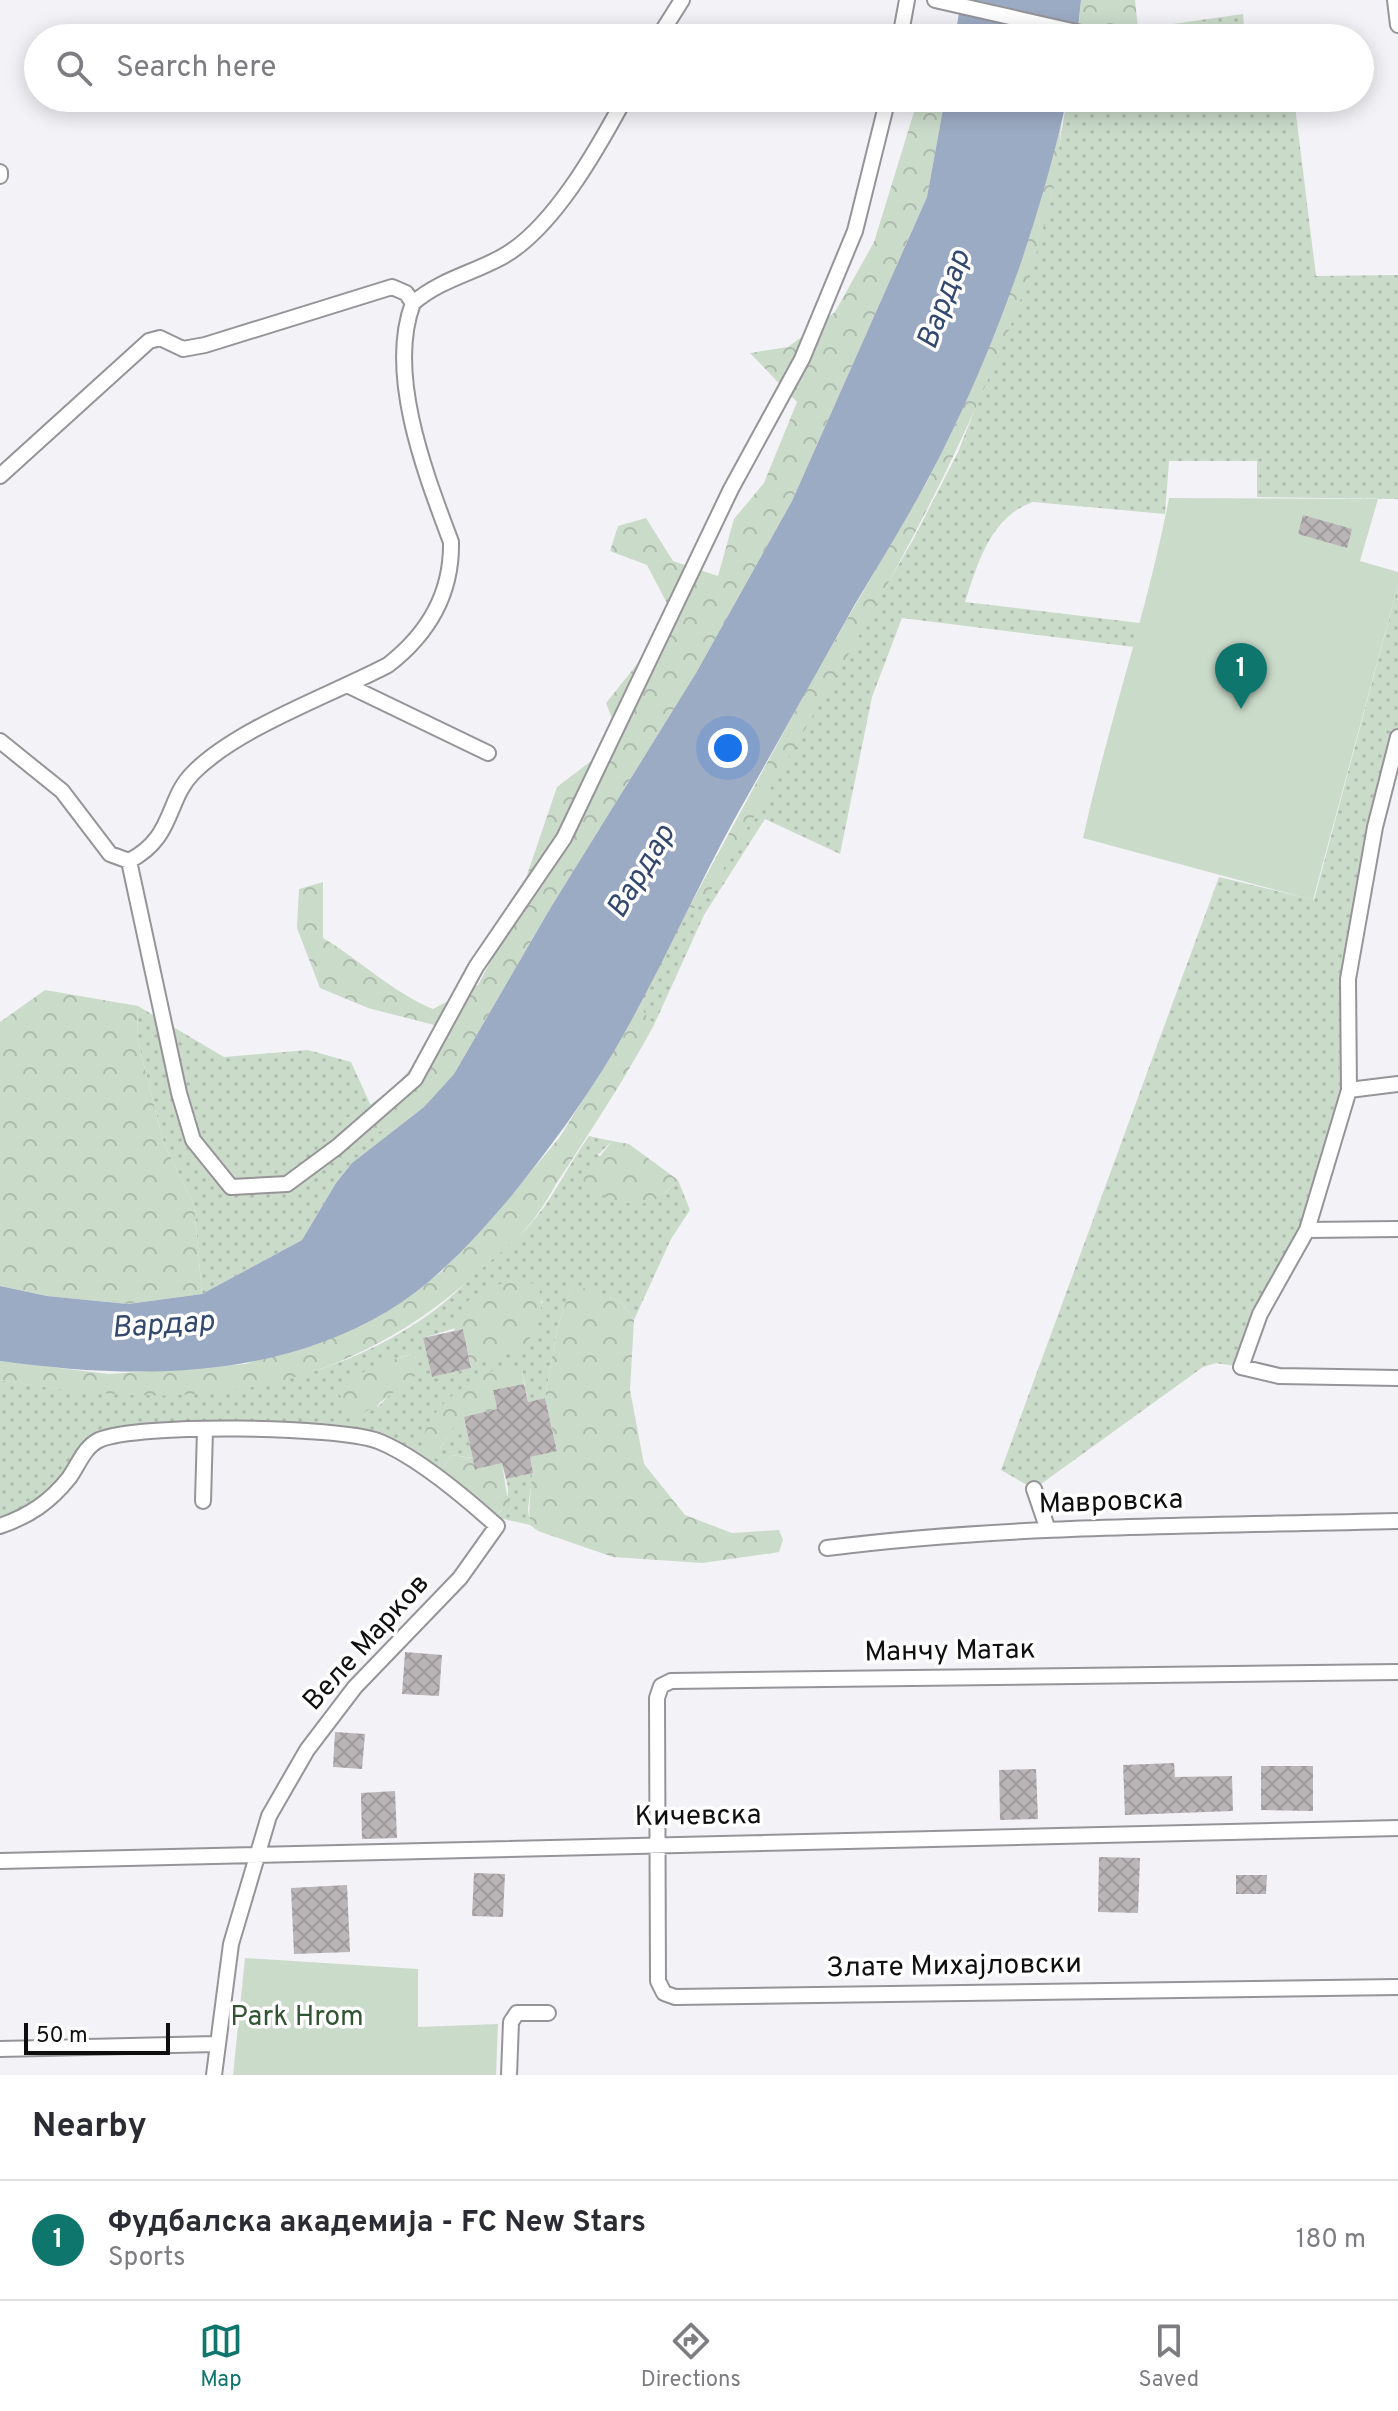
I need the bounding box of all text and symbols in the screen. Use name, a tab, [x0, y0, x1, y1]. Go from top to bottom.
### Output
search box	[24, 24, 1374, 112]
icon: search	[52, 46, 96, 90]
text: Search here	[116, 50, 276, 87]
water label: Вардар	[910, 245, 980, 355]
pin: 1	[1215, 643, 1267, 709]
your location	[708, 728, 748, 768]
water label: Вардар	[600, 818, 685, 926]
water label: Вардар	[111, 1304, 216, 1348]
street label: Мавровска	[1038, 1482, 1184, 1524]
street label: Веле Марков	[296, 1567, 438, 1719]
street label: Манчу Матак	[864, 1633, 1036, 1671]
street label: Кичевска	[634, 1798, 762, 1836]
street label: Злате Михајловски	[826, 1947, 1082, 1987]
park label: Park Hrom	[230, 2000, 364, 2036]
scale bar	[24, 2019, 170, 2055]
text: 50 m	[36, 2023, 88, 2050]
text: Nearby	[32, 2106, 147, 2149]
text: Фудбалска академија - FC New Stars	[108, 2205, 646, 2242]
text: 1	[53, 2224, 63, 2257]
text: 180 m	[1296, 2224, 1366, 2257]
text: Sports	[108, 2242, 185, 2275]
tab: Map	[199, 2319, 243, 2394]
tab: Directions	[641, 2319, 741, 2394]
tab: Saved	[1139, 2319, 1199, 2394]

